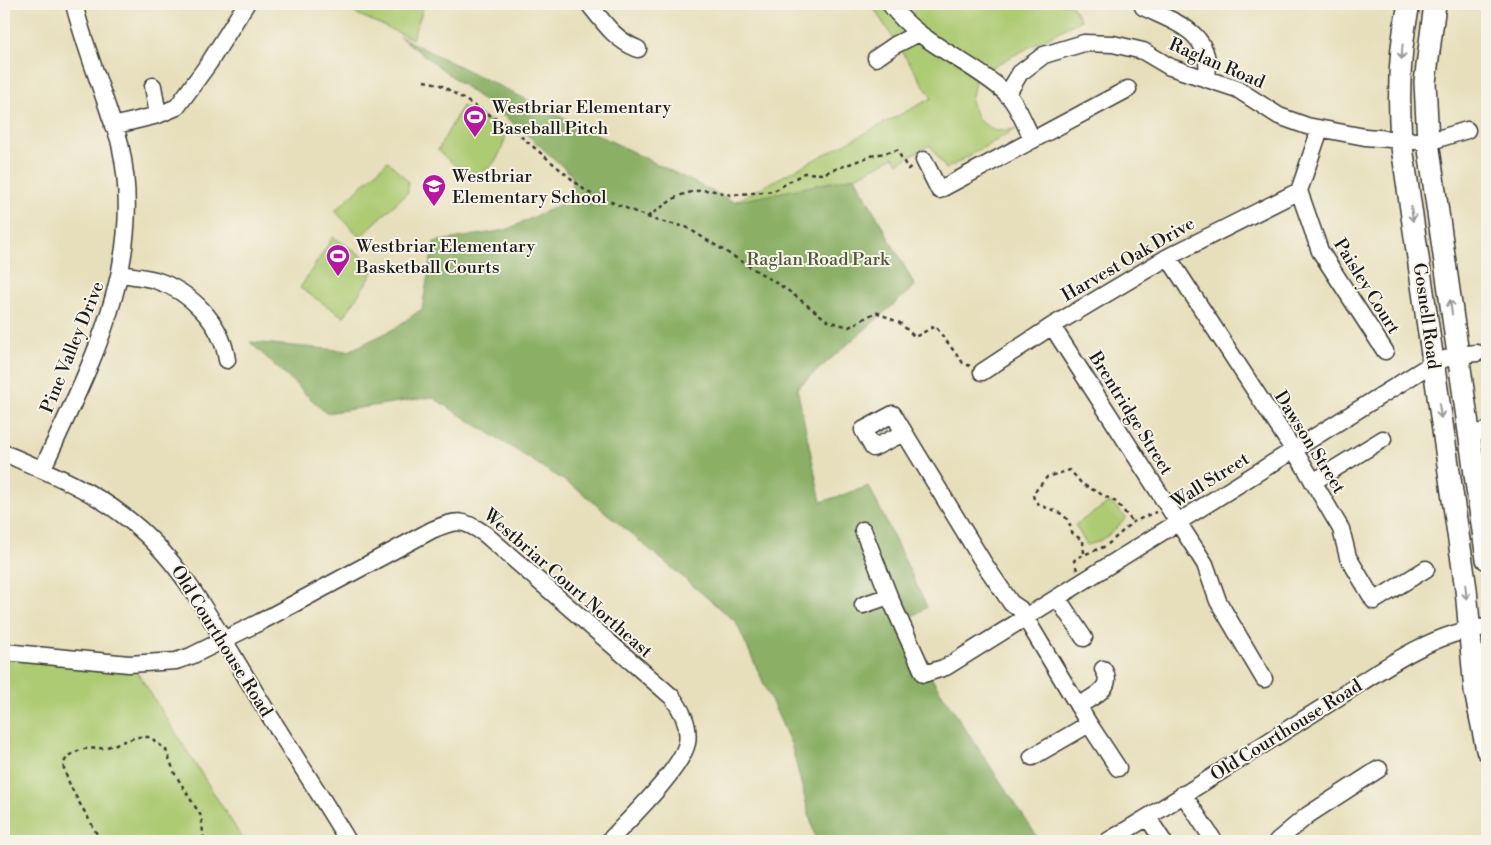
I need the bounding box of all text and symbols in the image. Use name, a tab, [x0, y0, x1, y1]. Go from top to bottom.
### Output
street label: Raglan Road	[1165, 33, 1269, 94]
one-way arrow	[1397, 44, 1406, 60]
place label: Westbriar Elementary Baseball Pitch	[491, 96, 671, 140]
sports icon: Westbriar Elementary Baseball Pitch	[462, 104, 488, 138]
place label: Westbriar Elementary School	[451, 165, 607, 209]
school or university icon: Westbriar Elementary School	[421, 173, 447, 207]
one-way arrow	[1407, 205, 1417, 221]
street label: Harvest Oak Drive	[1058, 212, 1199, 307]
street label: Paisley Court	[1328, 234, 1405, 339]
place label: Westbriar Elementary Basketball Courts	[355, 235, 535, 279]
sports icon: Westbriar Elementary Basketball Courts	[325, 243, 351, 277]
park label: Raglan Road Park	[746, 248, 891, 271]
street label: Gosnell Road	[1408, 261, 1445, 372]
street label: Pine Valley Drive	[36, 278, 109, 416]
one-way arrow	[1445, 299, 1455, 315]
street label: Brentridge Street	[1083, 346, 1178, 480]
street label: Dawson Street	[1269, 387, 1351, 498]
one-way arrow	[1436, 403, 1446, 419]
street label: Wall Street	[1166, 447, 1254, 514]
street label: Westbriar Court Northeast	[478, 503, 657, 663]
street label: Old Courthouse Road	[166, 561, 278, 722]
one-way arrow	[1461, 584, 1471, 600]
street label: Old Courthouse Road	[1206, 674, 1367, 786]

